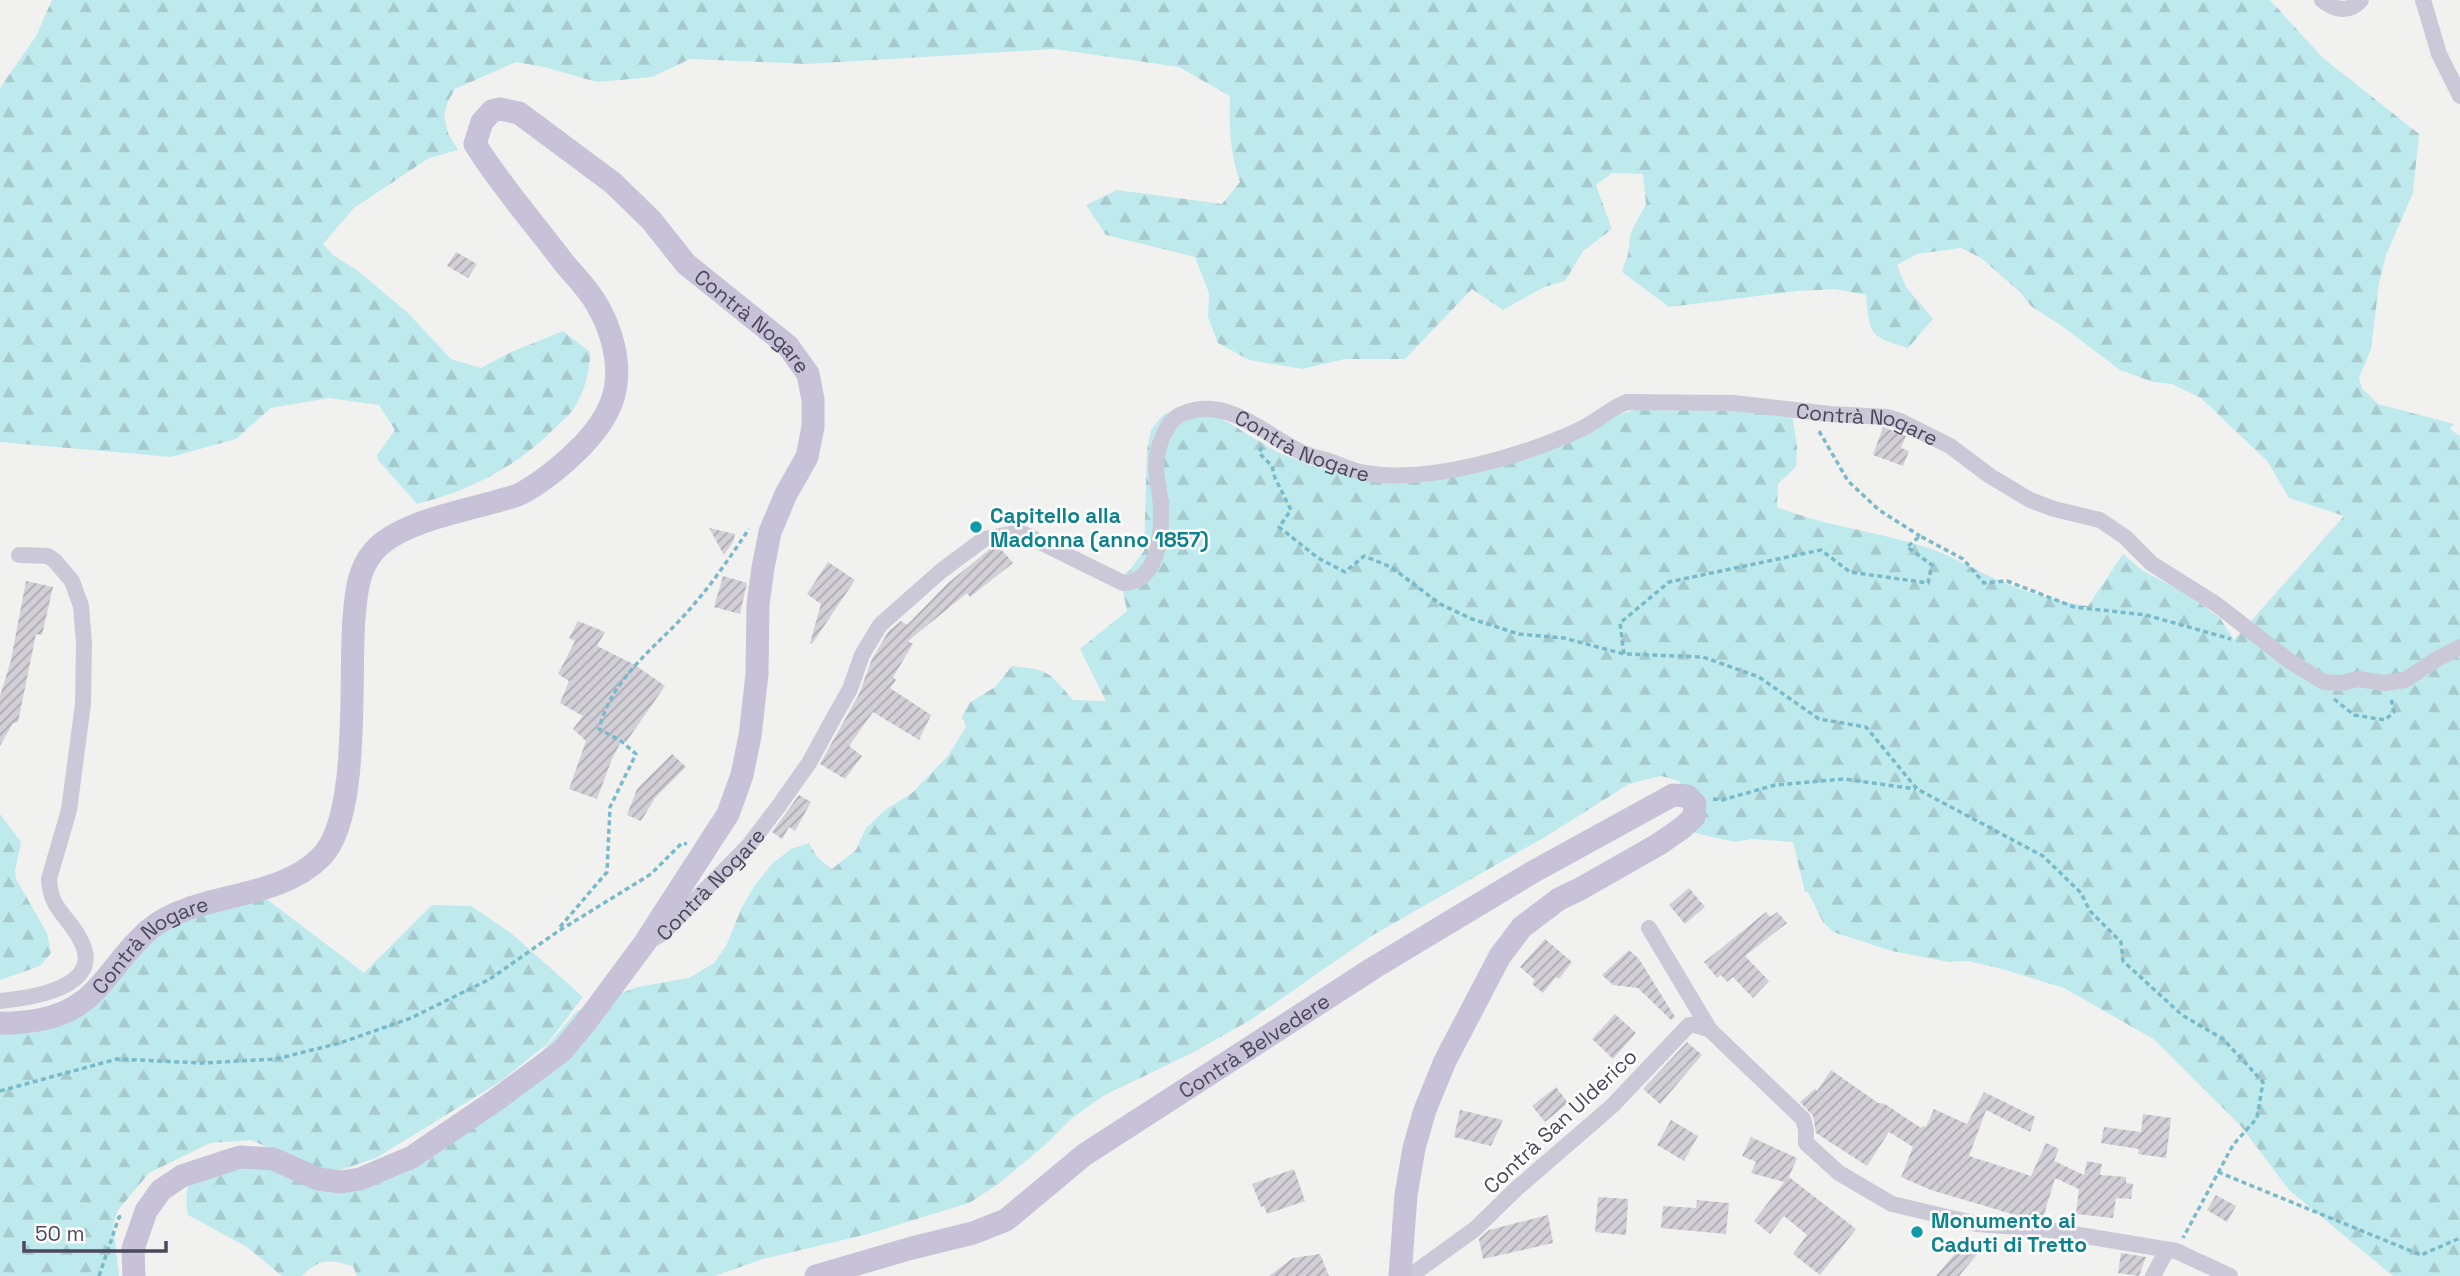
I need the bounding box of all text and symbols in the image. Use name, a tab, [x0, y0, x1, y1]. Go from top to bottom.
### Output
street label: Contrà Nogare	[689, 263, 816, 378]
street label: Contrà Nogare	[1795, 397, 1943, 452]
street label: Contrà Nogare	[1231, 403, 1372, 487]
place label: Capitello alla Madonna (anno 1857)	[990, 502, 1209, 553]
marker: Capitello alla Madonna (anno 1857)	[968, 519, 984, 535]
street label: Contrà Nogare	[650, 822, 771, 946]
street label: Contrà Nogare	[85, 890, 211, 1000]
street label: Contrà Belvedere	[1173, 987, 1334, 1104]
street label: Contrà San Ulderico	[1477, 1043, 1643, 1199]
place label: Monumento ai Caduti di Tretto	[1931, 1207, 2087, 1258]
scale bar	[24, 1210, 166, 1254]
text: 50 m	[35, 1220, 85, 1247]
marker: Monumento ai Caduti di Tretto	[1909, 1224, 1925, 1240]

